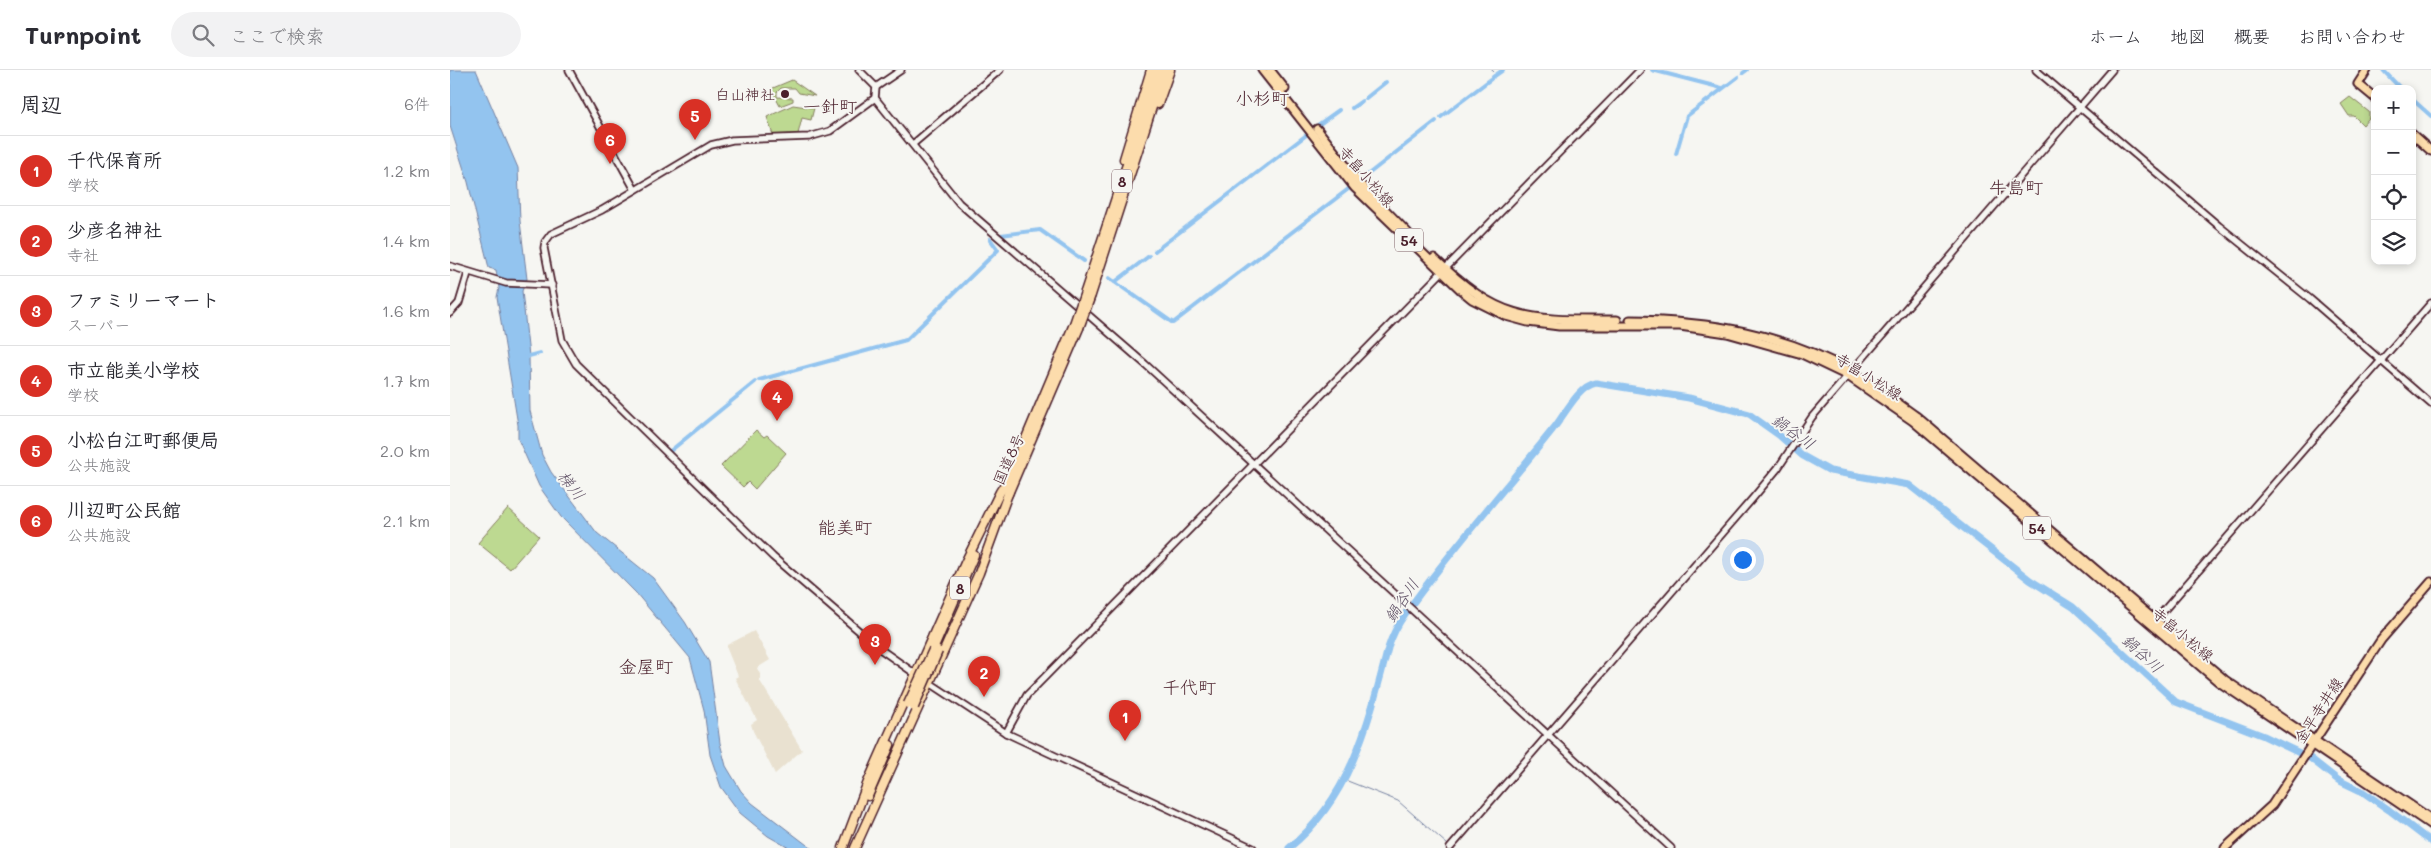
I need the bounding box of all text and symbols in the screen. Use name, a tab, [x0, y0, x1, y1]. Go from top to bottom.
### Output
search box	[171, 12, 521, 57]
text: Turnpoint	[25, 19, 141, 50]
icon: search	[189, 21, 217, 49]
text: ここで検索	[229, 23, 324, 48]
text: ホーム	[2089, 24, 2142, 48]
text: 地図	[2170, 24, 2206, 48]
text: 概要	[2234, 24, 2270, 48]
text: お問い合わせ	[2298, 24, 2406, 48]
place label: 白山神社	[715, 84, 775, 104]
map controls	[2371, 85, 2416, 265]
button: +	[2371, 85, 2416, 130]
district label: 小杉町	[1235, 86, 1289, 110]
marker: 白山神社	[779, 88, 791, 100]
text: 周辺	[20, 90, 62, 117]
text: 6件	[404, 93, 430, 114]
district label: 一針町	[803, 94, 857, 118]
pin: 5	[679, 99, 711, 140]
pin: 6	[594, 123, 626, 164]
button: −	[2371, 130, 2416, 175]
street label: 寺畠小松線	[1335, 141, 1399, 211]
text: 千代保育所	[67, 147, 162, 172]
text: 1	[32, 160, 40, 181]
text: 1.2 km	[383, 160, 430, 181]
road number: 8	[1112, 170, 1132, 192]
text: 学校	[67, 174, 99, 195]
district label: 牛島町	[1989, 175, 2043, 199]
button: locate	[2371, 175, 2416, 220]
text: 少彦名神社	[67, 217, 162, 242]
button: layers	[2371, 220, 2416, 265]
road number: 54	[1395, 228, 1423, 252]
text: 2	[32, 230, 40, 251]
text: 1.4 km	[382, 230, 430, 251]
text: 寺社	[67, 244, 99, 265]
text: ファミリーマート	[67, 287, 220, 312]
text: 3	[31, 300, 41, 321]
text: 1.6 km	[382, 300, 430, 321]
text: スーパー	[67, 314, 130, 335]
street label: 寺畠小松線	[1832, 348, 1906, 404]
text: 市立能美小学校	[67, 357, 200, 382]
text: 4	[31, 370, 41, 391]
text: 1.7 km	[383, 370, 430, 391]
pin: 4	[761, 380, 793, 421]
text: 学校	[67, 384, 99, 405]
water label: 鍋谷川	[1768, 408, 1820, 454]
text: 小松白江町郵便局	[67, 427, 219, 452]
street label: 国道8号	[988, 430, 1028, 488]
text: 5	[31, 440, 41, 461]
text: 2.0 km	[380, 440, 430, 461]
text: 公共施設	[67, 454, 131, 475]
water label: 梯川	[554, 466, 590, 504]
text: 川辺町公民館	[67, 497, 181, 522]
text: 6	[31, 510, 41, 531]
text: 2.1 km	[383, 510, 430, 531]
district label: 能美町	[818, 515, 872, 539]
road number: 54	[2023, 516, 2051, 539]
text: 公共施設	[67, 524, 131, 545]
your location	[1730, 547, 1756, 573]
water label: 鍋谷川	[1379, 574, 1423, 626]
road number: 8	[950, 576, 970, 600]
street label: 寺畠小松線	[2148, 602, 2218, 666]
pin: 3	[859, 624, 891, 665]
water label: 鍋谷川	[2118, 629, 2168, 677]
district label: 金屋町	[619, 654, 673, 678]
pin: 2	[968, 656, 1000, 697]
street label: 金平寺井線	[2289, 673, 2347, 747]
district label: 千代町	[1162, 675, 1216, 699]
pin: 1	[1109, 700, 1141, 741]

